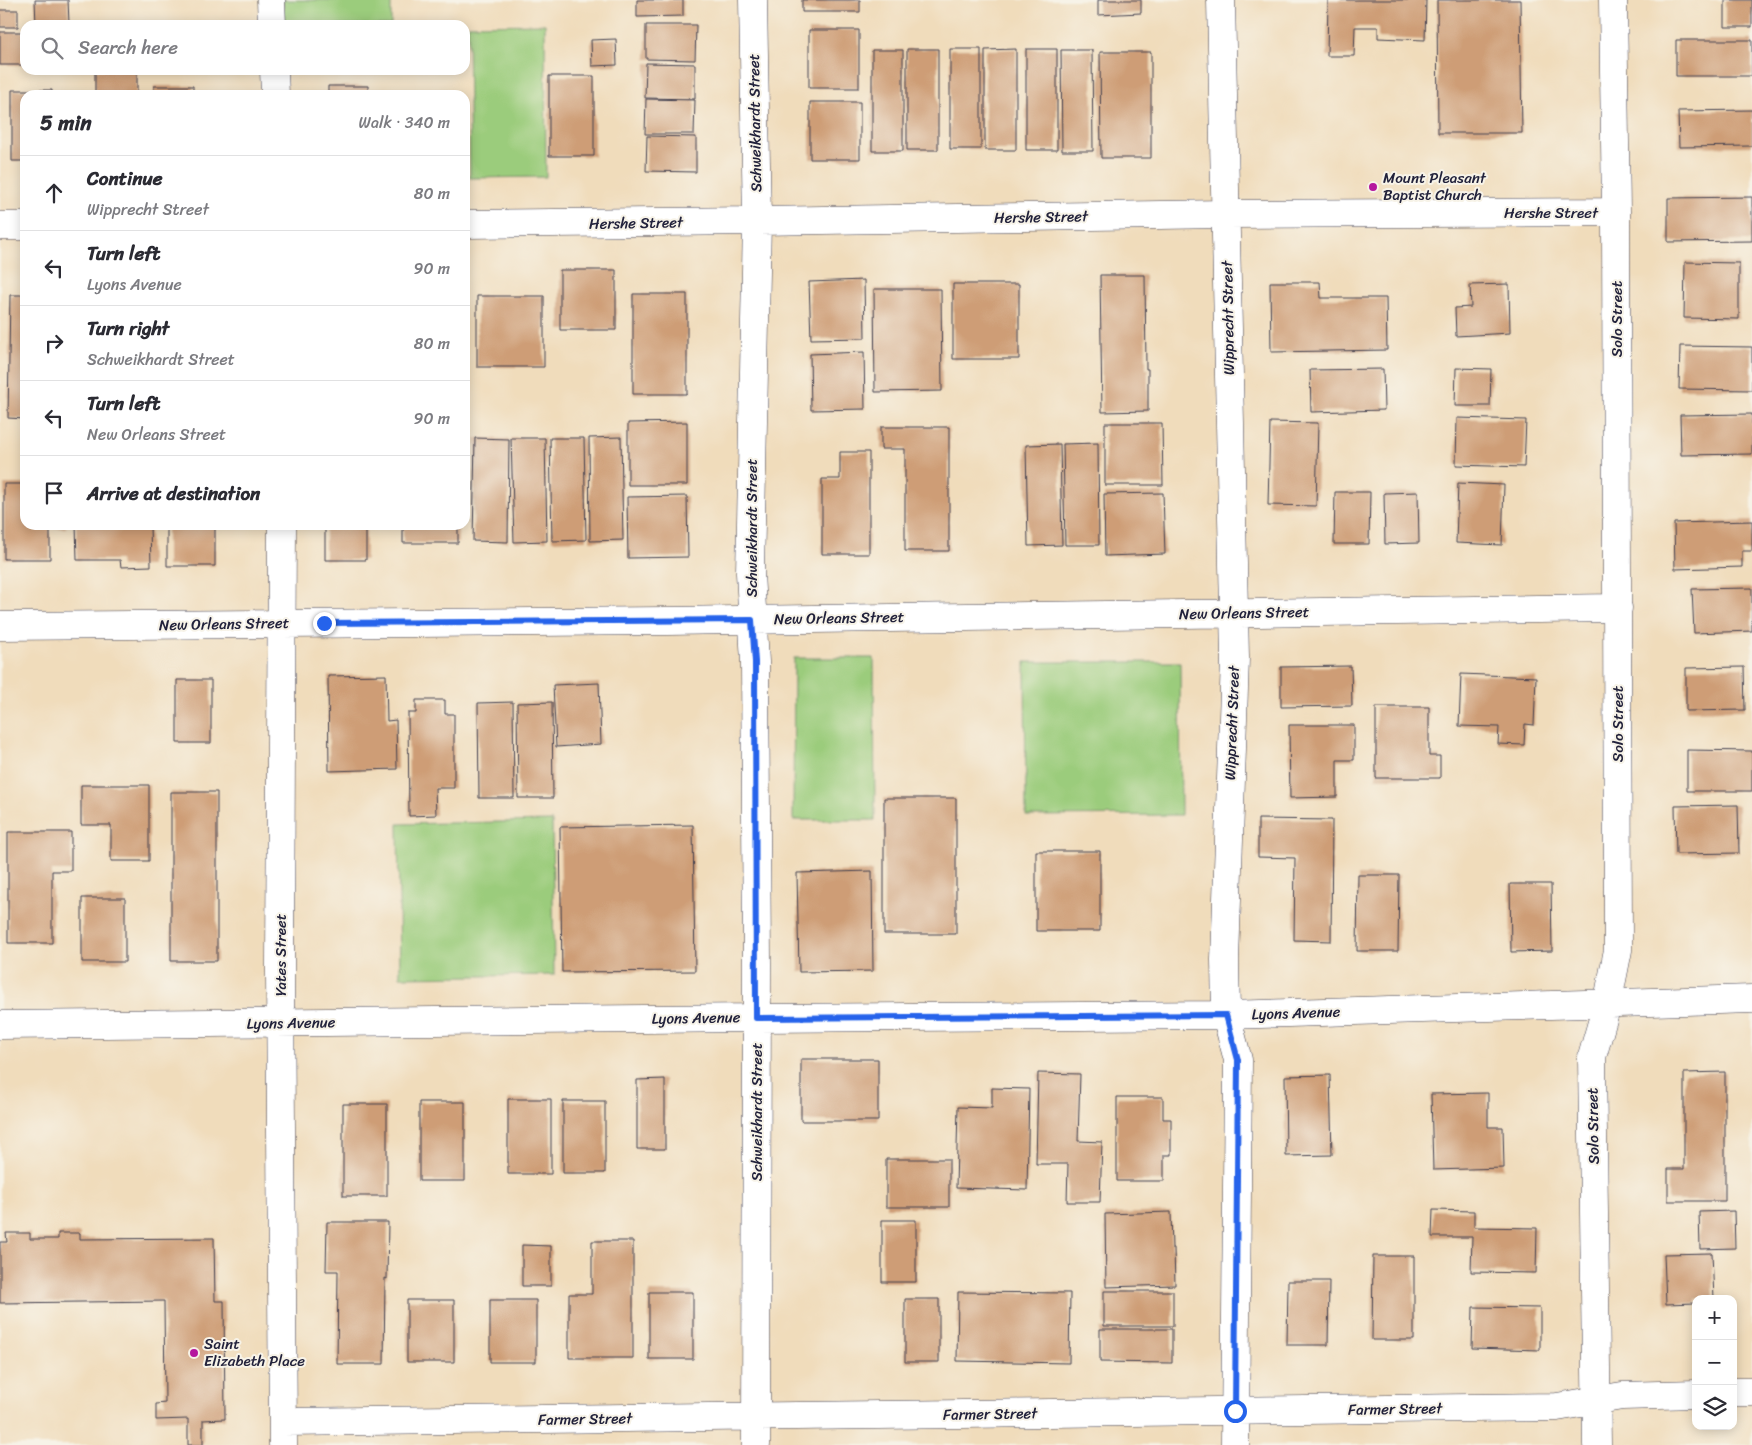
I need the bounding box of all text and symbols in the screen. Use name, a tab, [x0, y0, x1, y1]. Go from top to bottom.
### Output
search box	[20, 20, 470, 75]
text: Search here	[78, 31, 178, 64]
icon: search	[38, 34, 66, 62]
street label: Schweikhardt Street	[741, 53, 769, 192]
text: 5 min	[40, 104, 92, 142]
text: Walk · 340 m	[359, 108, 450, 137]
text: Continue	[87, 162, 163, 195]
place label: Mount Pleasant Baptist Church	[1383, 165, 1487, 208]
icon: ahead	[40, 179, 68, 207]
text: 80 m	[414, 179, 450, 208]
marker: Mount Pleasant Baptist Church	[1367, 181, 1379, 193]
text: Wipprecht Street	[87, 195, 209, 224]
street label: Hershe Street	[1504, 200, 1599, 226]
street label: Hershe Street	[994, 203, 1089, 231]
street label: Hershe Street	[589, 209, 684, 237]
text: Turn left	[87, 237, 160, 270]
icon: left	[40, 254, 68, 282]
text: 90 m	[414, 254, 450, 283]
street label: Wipprecht Street	[1214, 260, 1242, 375]
text: Lyons Avenue	[87, 270, 182, 299]
street label: Solo Street	[1604, 280, 1630, 357]
text: Turn right	[87, 312, 169, 345]
icon: right	[40, 329, 68, 357]
text: 80 m	[414, 329, 450, 358]
text: Schweikhardt Street	[87, 345, 235, 374]
text: Turn left	[87, 387, 160, 420]
icon: left	[40, 404, 68, 432]
text: 90 m	[414, 404, 450, 433]
text: New Orleans Street	[87, 420, 226, 449]
street label: Schweikhardt Street	[739, 458, 765, 597]
text: Arrive at destination	[87, 477, 260, 510]
icon: arrive	[40, 479, 68, 507]
street label: New Orleans Street	[1179, 599, 1310, 627]
street label: New Orleans Street	[774, 604, 905, 632]
street label: New Orleans Street	[159, 610, 290, 638]
route end	[313, 612, 336, 635]
street label: Wipprecht Street	[1217, 664, 1247, 781]
street label: Solo Street	[1605, 685, 1631, 762]
street label: Yates Street	[268, 913, 294, 996]
street label: Lyons Avenue	[1251, 998, 1341, 1028]
street label: Lyons Avenue	[651, 1004, 741, 1032]
street label: Lyons Avenue	[246, 1009, 336, 1037]
street label: Schweikhardt Street	[744, 1042, 770, 1181]
street label: Solo Street	[1579, 1087, 1607, 1164]
map controls	[1692, 1295, 1737, 1430]
button: +	[1692, 1295, 1737, 1340]
place label: Saint Elizabeth Place	[204, 1331, 305, 1374]
button: −	[1692, 1340, 1737, 1385]
marker: Saint Elizabeth Place	[188, 1347, 200, 1359]
button: layers	[1692, 1385, 1737, 1430]
street label: Farmer Street	[1348, 1395, 1443, 1423]
street label: Farmer Street	[943, 1400, 1038, 1428]
route start	[1224, 1400, 1247, 1423]
street label: Farmer Street	[538, 1405, 633, 1433]

